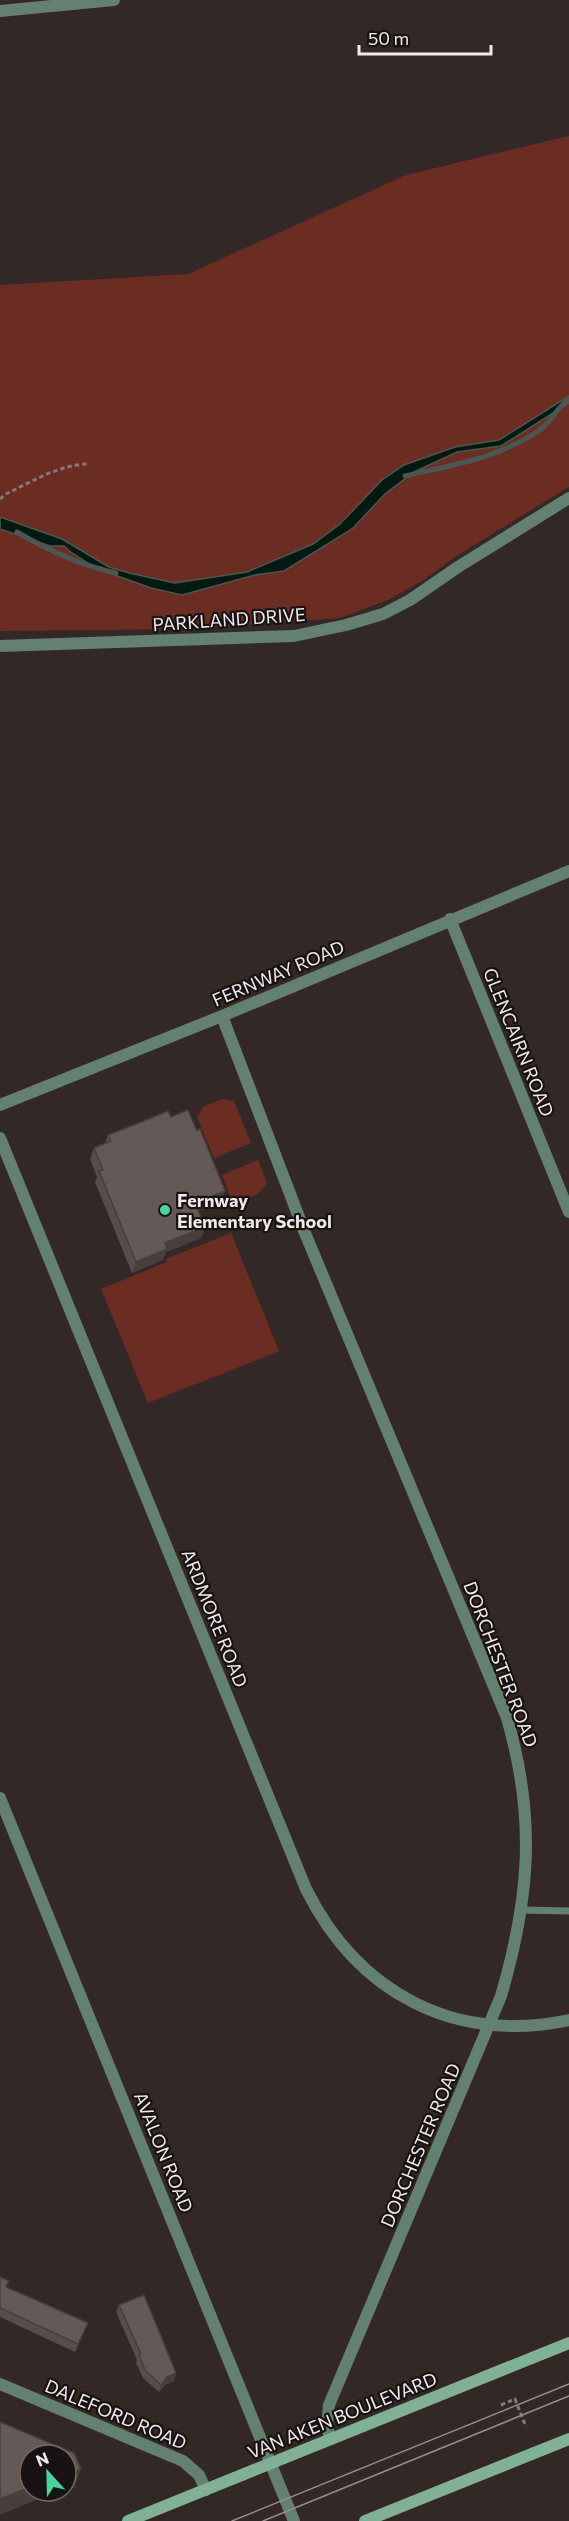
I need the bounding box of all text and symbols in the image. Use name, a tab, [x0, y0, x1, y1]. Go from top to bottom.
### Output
scale bar	[359, 18, 491, 56]
text: 50 m	[368, 27, 409, 49]
street label: PARKLAND DRIVE	[152, 603, 306, 635]
street label: FERNWAY ROAD	[209, 935, 347, 1011]
street label: GLENCAIRN ROAD	[479, 965, 559, 1119]
place label: Fernway Elementary School	[177, 1189, 332, 1232]
marker: Fernway Elementary School	[158, 1203, 172, 1217]
street label: ARDMORE ROAD	[177, 1546, 253, 1690]
street label: DORCHESTER ROAD	[459, 1578, 543, 1750]
street label: DORCHESTER ROAD	[376, 2060, 464, 2230]
street label: AVALON ROAD	[130, 2089, 198, 2215]
street label: VAN AKEN BOULEVARD	[244, 2367, 440, 2463]
street label: DALEFORD ROAD	[42, 2374, 190, 2454]
north arrow	[18, 2443, 78, 2503]
text: N	[33, 2448, 51, 2470]

